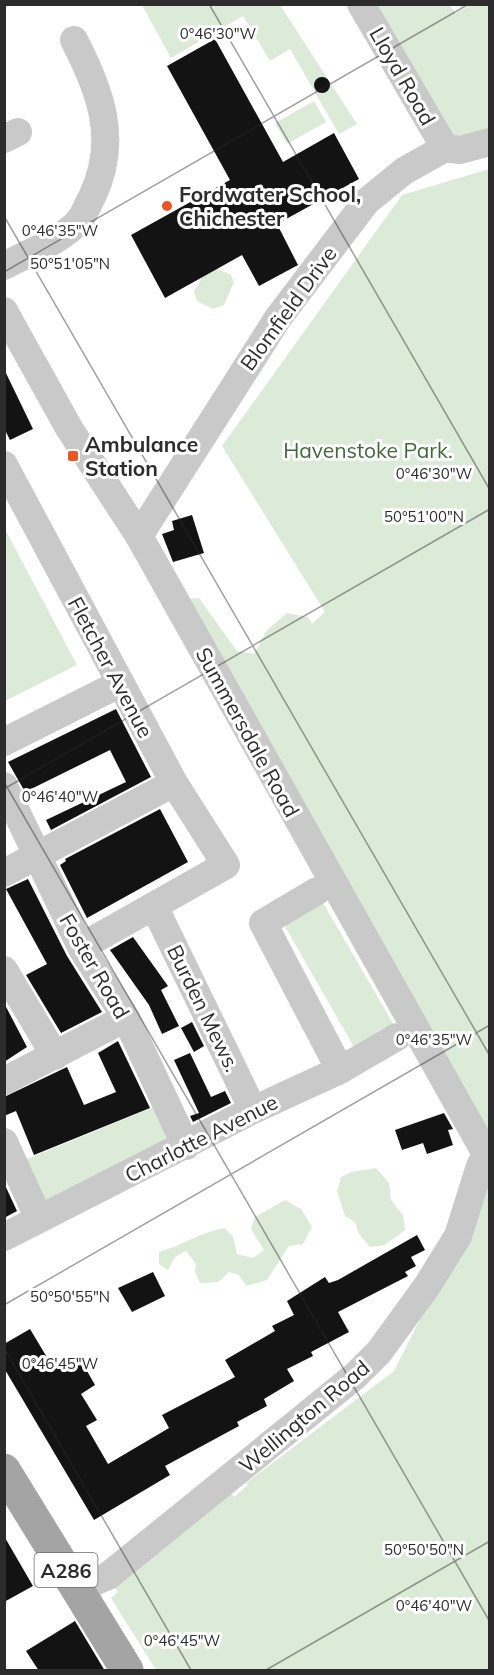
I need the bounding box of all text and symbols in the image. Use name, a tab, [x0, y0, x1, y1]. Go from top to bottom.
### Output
street label: Lloyd Road	[365, 22, 441, 130]
text: 0°46'30"W	[180, 24, 257, 43]
place label: Fordwater School, Chichester	[179, 181, 361, 231]
marker: Fordwater School, Chichester	[160, 199, 174, 213]
text: 0°46'35"W	[22, 221, 99, 240]
street label: Blomfield Drive	[234, 241, 342, 375]
text: 50°51'05"N	[30, 254, 110, 273]
place label: Ambulance Station	[85, 431, 198, 481]
park label: Havenstoke Park.	[283, 437, 453, 463]
marker: Ambulance Station	[66, 449, 80, 463]
text: 0°46'30"W	[396, 464, 473, 483]
text: 50°51'00"N	[384, 507, 464, 526]
street label: Fletcher Avenue	[63, 592, 159, 742]
street label: Summersdale Road	[191, 643, 305, 821]
text: 0°46'40"W	[22, 787, 99, 806]
street label: Foster Road	[54, 909, 136, 1023]
street label: Burden Mews.	[162, 940, 246, 1076]
text: 0°46'35"W	[396, 1030, 473, 1049]
street label: Charlotte Avenue	[120, 1088, 282, 1188]
text: 50°50'55"N	[30, 1287, 110, 1306]
text: 0°46'45"W	[22, 1354, 99, 1373]
street label: Wellington Road	[234, 1354, 374, 1478]
text: 50°50'50"N	[384, 1540, 464, 1559]
road number: A286	[34, 1553, 98, 1587]
text: 0°46'40"W	[396, 1596, 473, 1615]
text: 0°46'45"W	[144, 1631, 221, 1650]

